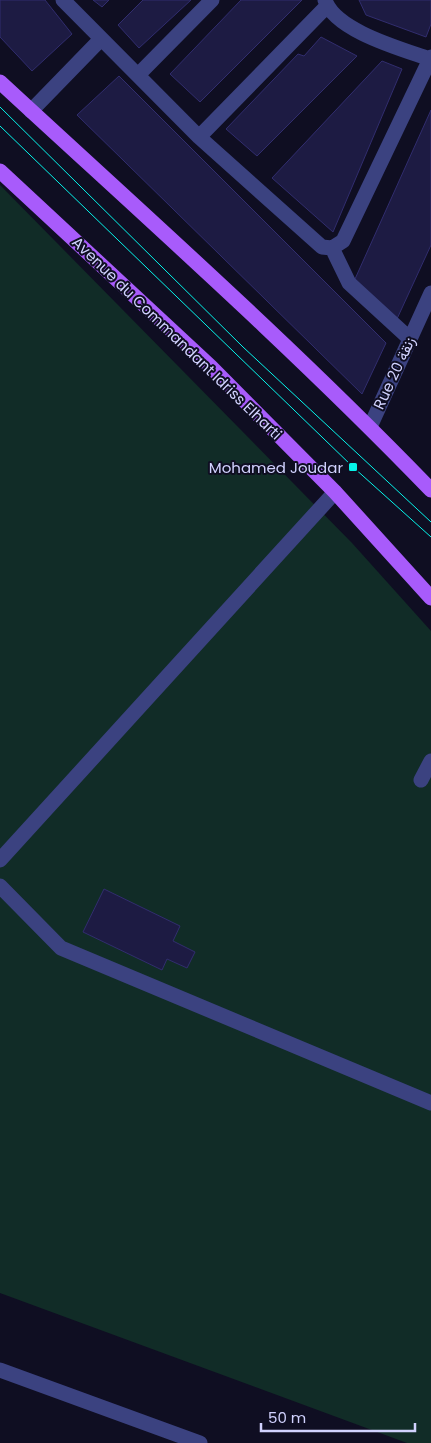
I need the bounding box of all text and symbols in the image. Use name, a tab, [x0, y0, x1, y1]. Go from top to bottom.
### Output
street label: Avenue du Commandant Idriss Elharti	[68, 232, 286, 444]
street label: Rue 20 زنقة	[368, 333, 420, 413]
place label: Mohamed Joudar	[209, 457, 343, 478]
marker: Mohamed Joudar	[347, 461, 359, 473]
scale bar	[261, 1400, 415, 1432]
text: 50 m	[268, 1407, 306, 1428]

